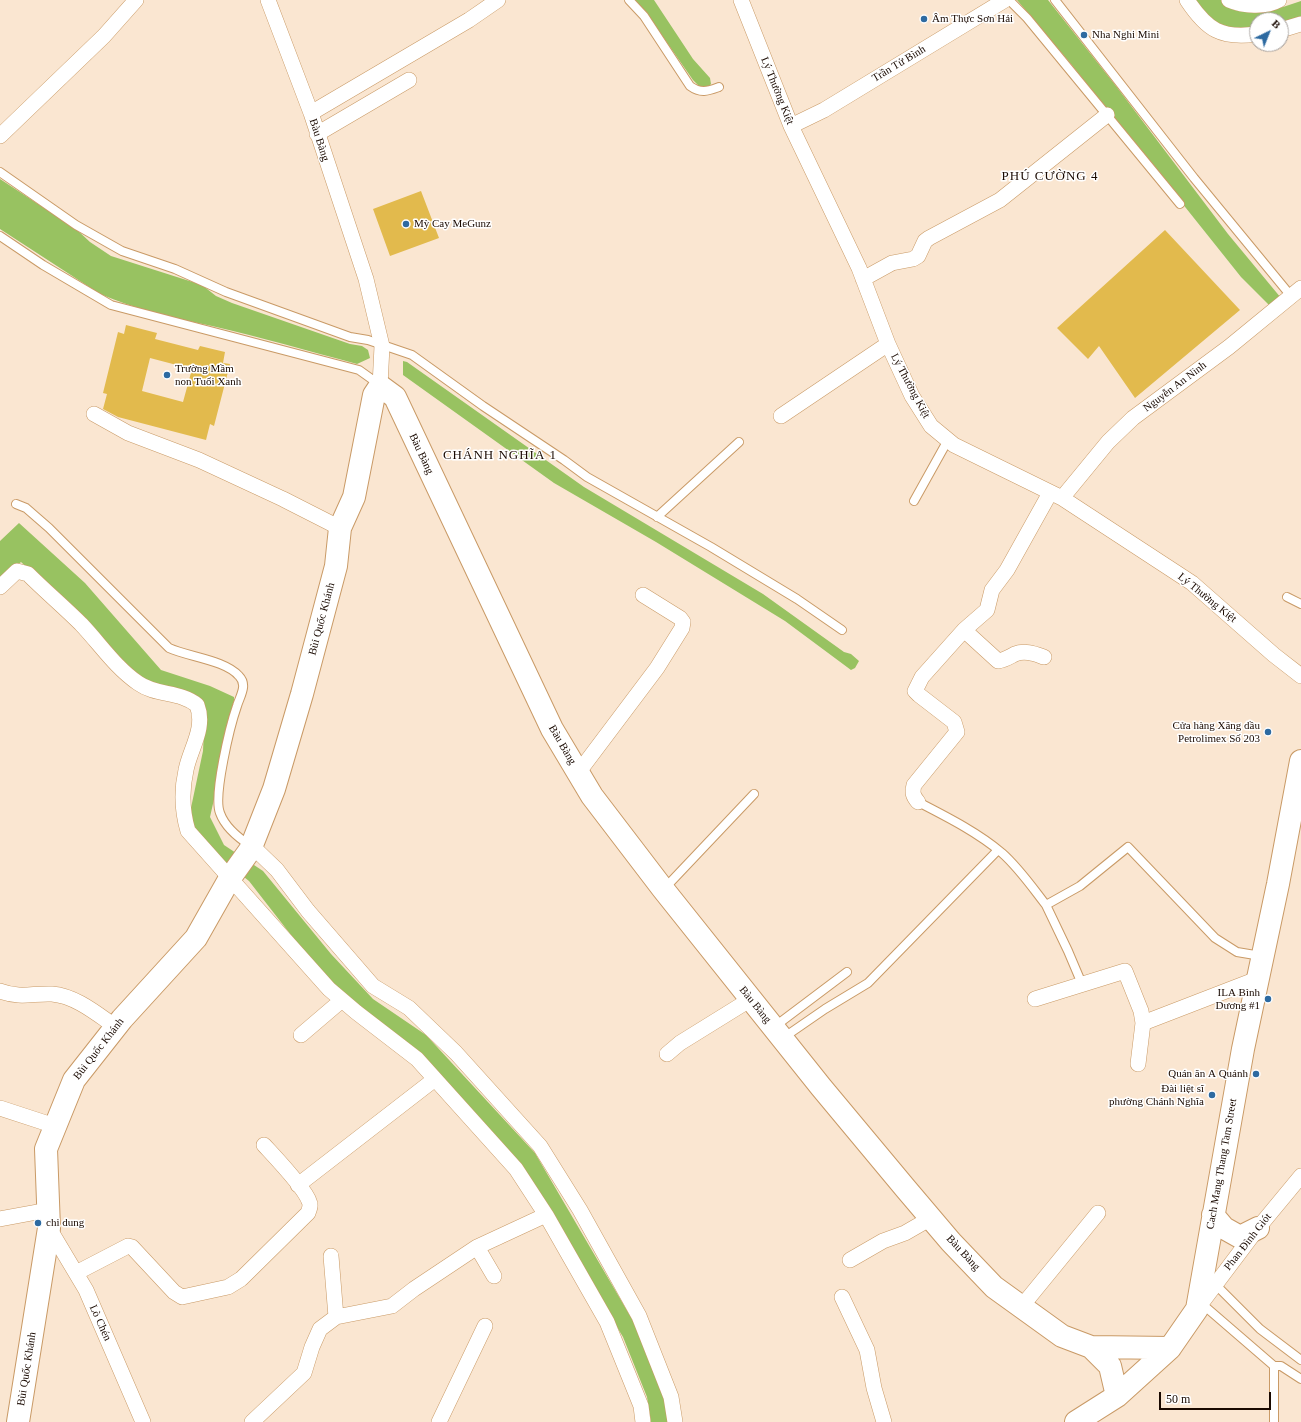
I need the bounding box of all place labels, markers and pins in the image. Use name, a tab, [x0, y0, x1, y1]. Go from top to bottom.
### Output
place label: Âm Thực Sơn Hải	[932, 12, 1013, 26]
marker: Âm Thực Sơn Hải	[919, 14, 929, 24]
place label: Nha Nghi Mini	[1092, 28, 1159, 42]
marker: Nha Nghi Mini	[1079, 30, 1089, 40]
place label: Mỳ Cay MeGunz	[414, 217, 491, 231]
marker: Mỳ Cay MeGunz	[401, 219, 411, 229]
place label: Trường Mầm non Tuổi Xanh	[175, 362, 241, 388]
marker: Trường Mầm non Tuổi Xanh	[162, 370, 172, 380]
place label: Cửa hàng Xăng dầu Petrolimex Số 203	[1172, 719, 1260, 745]
marker: Cửa hàng Xăng dầu Petrolimex Số 203	[1263, 727, 1273, 737]
place label: ILA Bình Dương #1	[1216, 986, 1260, 1012]
marker: ILA Bình Dương #1	[1263, 994, 1273, 1004]
place label: Quán ăn A Quánh	[1168, 1067, 1248, 1081]
marker: Quán ăn A Quánh	[1251, 1069, 1261, 1079]
place label: Đài liệt sĩ phường Chánh Nghĩa	[1109, 1082, 1204, 1108]
marker: Đài liệt sĩ phường Chánh Nghĩa	[1207, 1090, 1217, 1100]
place label: chi dung	[46, 1216, 84, 1230]
marker: chi dung	[33, 1218, 43, 1228]

